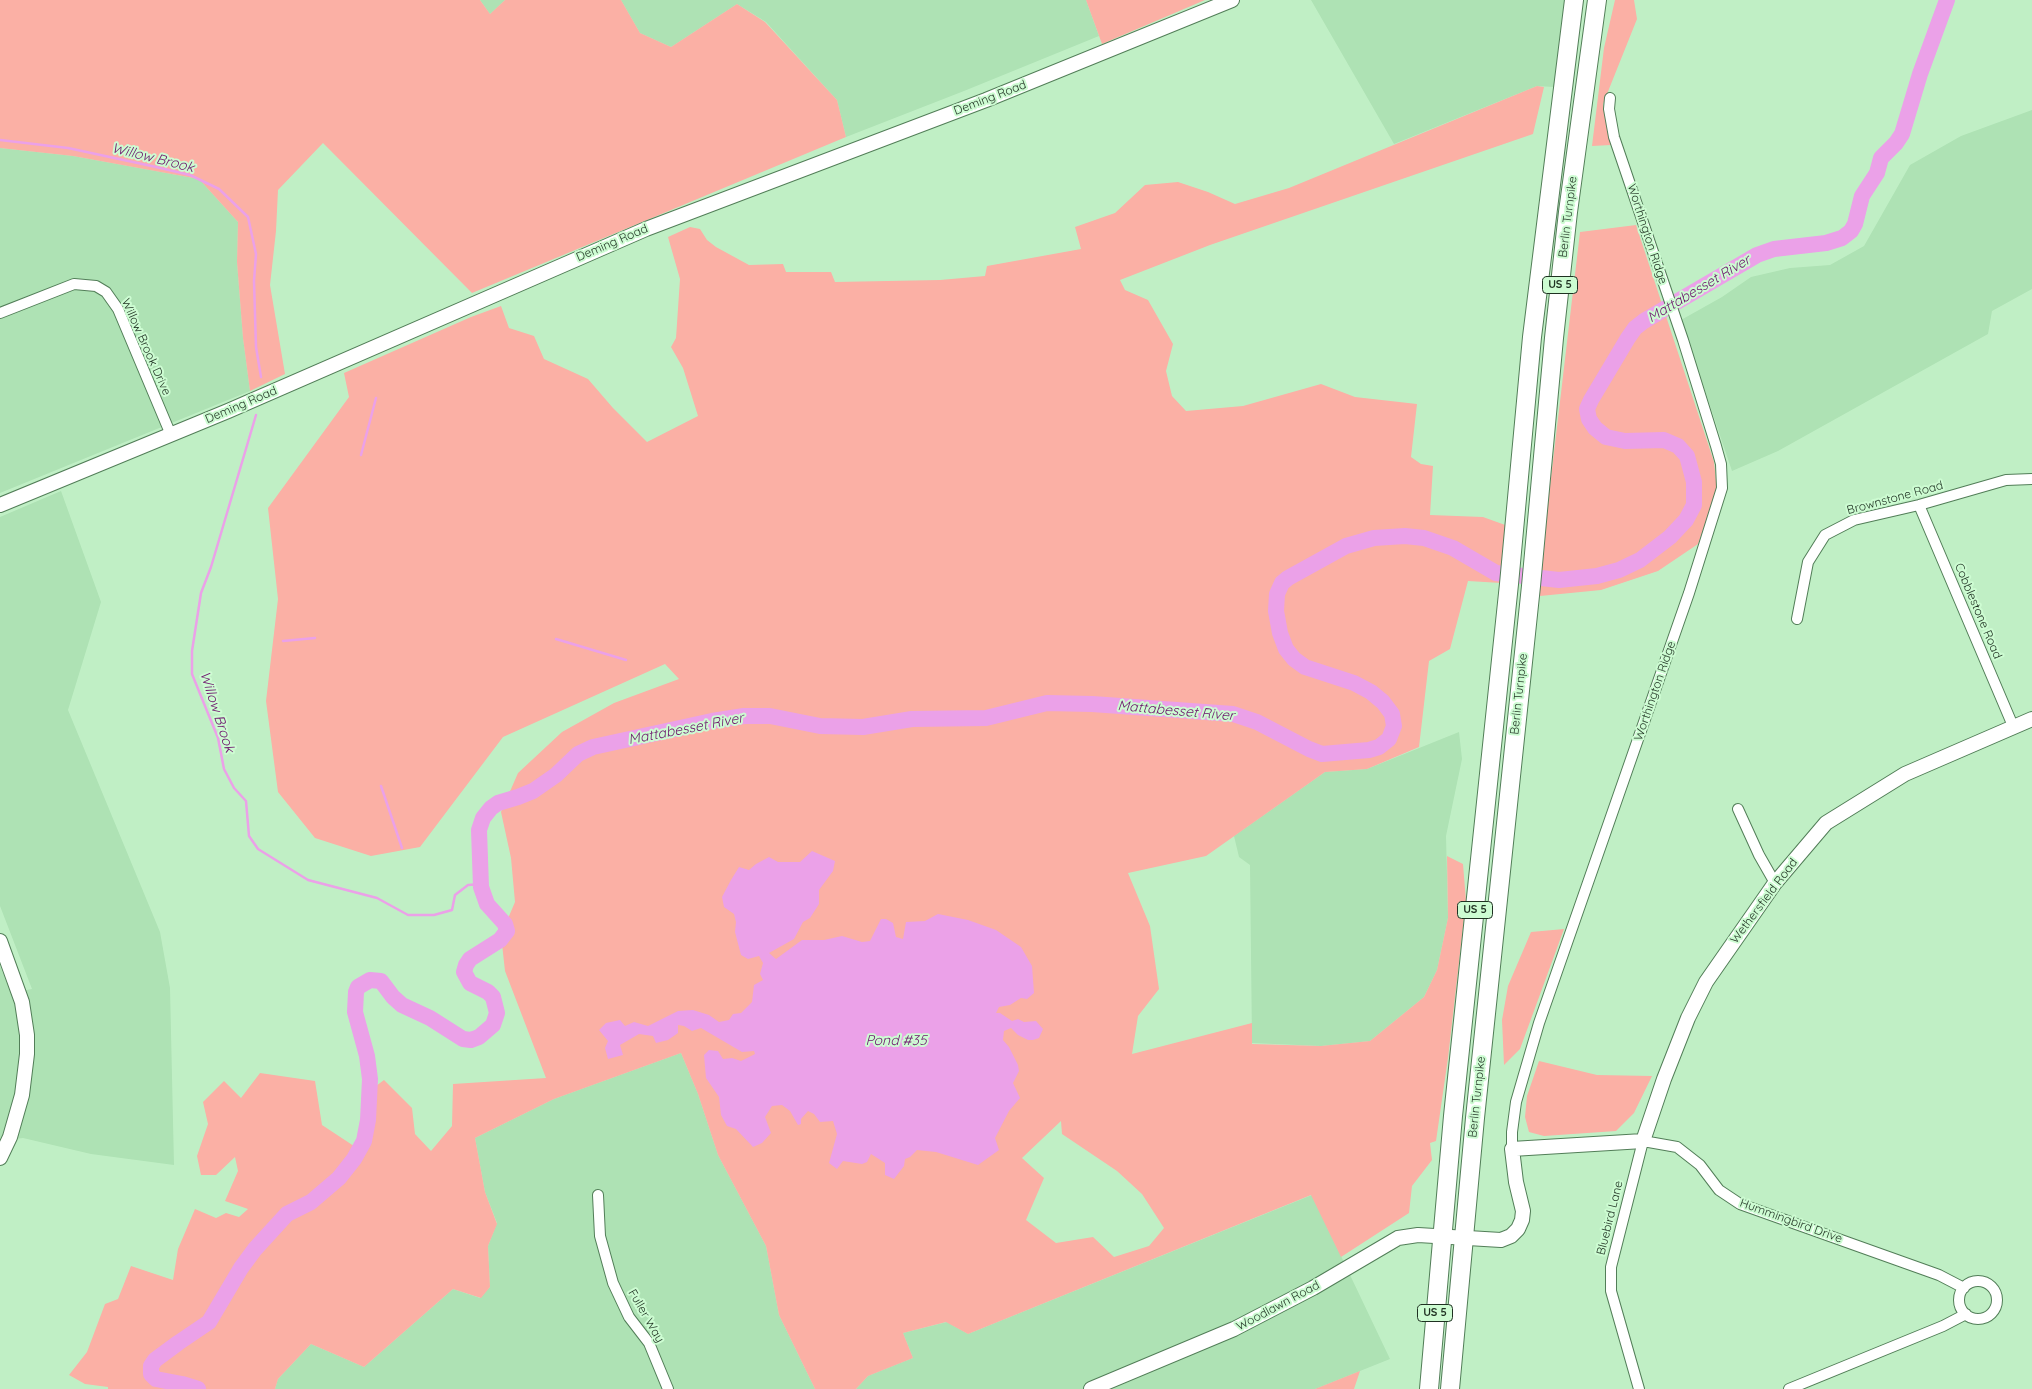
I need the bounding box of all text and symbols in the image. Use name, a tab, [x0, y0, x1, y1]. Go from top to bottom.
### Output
street label: Deming Road	[952, 78, 1028, 118]
water label: Willow Brook	[110, 140, 196, 176]
street label: Berlin Turnpike	[1556, 176, 1580, 258]
street label: Worthington Ridge	[1624, 182, 1670, 286]
street label: Deming Road	[574, 221, 650, 265]
water label: Mattabesset River	[1645, 252, 1753, 326]
road number: US 5	[1542, 276, 1578, 294]
street label: Willow Brook Drive	[118, 296, 174, 398]
street label: Deming Road	[203, 383, 279, 427]
street label: Brownstone Road	[1845, 478, 1945, 518]
street label: Cobblestone Road	[1951, 561, 2005, 661]
street label: Worthington Ridge	[1631, 639, 1679, 743]
street label: Berlin Turnpike	[1508, 653, 1530, 735]
water label: Willow Brook	[196, 669, 238, 755]
water label: Mattabesset River	[1117, 698, 1235, 724]
water label: Mattabesset River	[627, 710, 745, 748]
street label: Wethersfield Road	[1727, 856, 1801, 946]
road number: US 5	[1458, 902, 1492, 918]
water label: Pond #35	[865, 1033, 927, 1049]
street label: Berlin Turnpike	[1466, 1056, 1488, 1138]
street label: Bluebird Lane	[1594, 1179, 1626, 1257]
street label: Hummingbird Drive	[1738, 1196, 1844, 1246]
street label: Woodlawn Road	[1234, 1278, 1322, 1334]
street label: Fuller Way	[625, 1287, 667, 1345]
road number: US 5	[1418, 1305, 1452, 1322]

